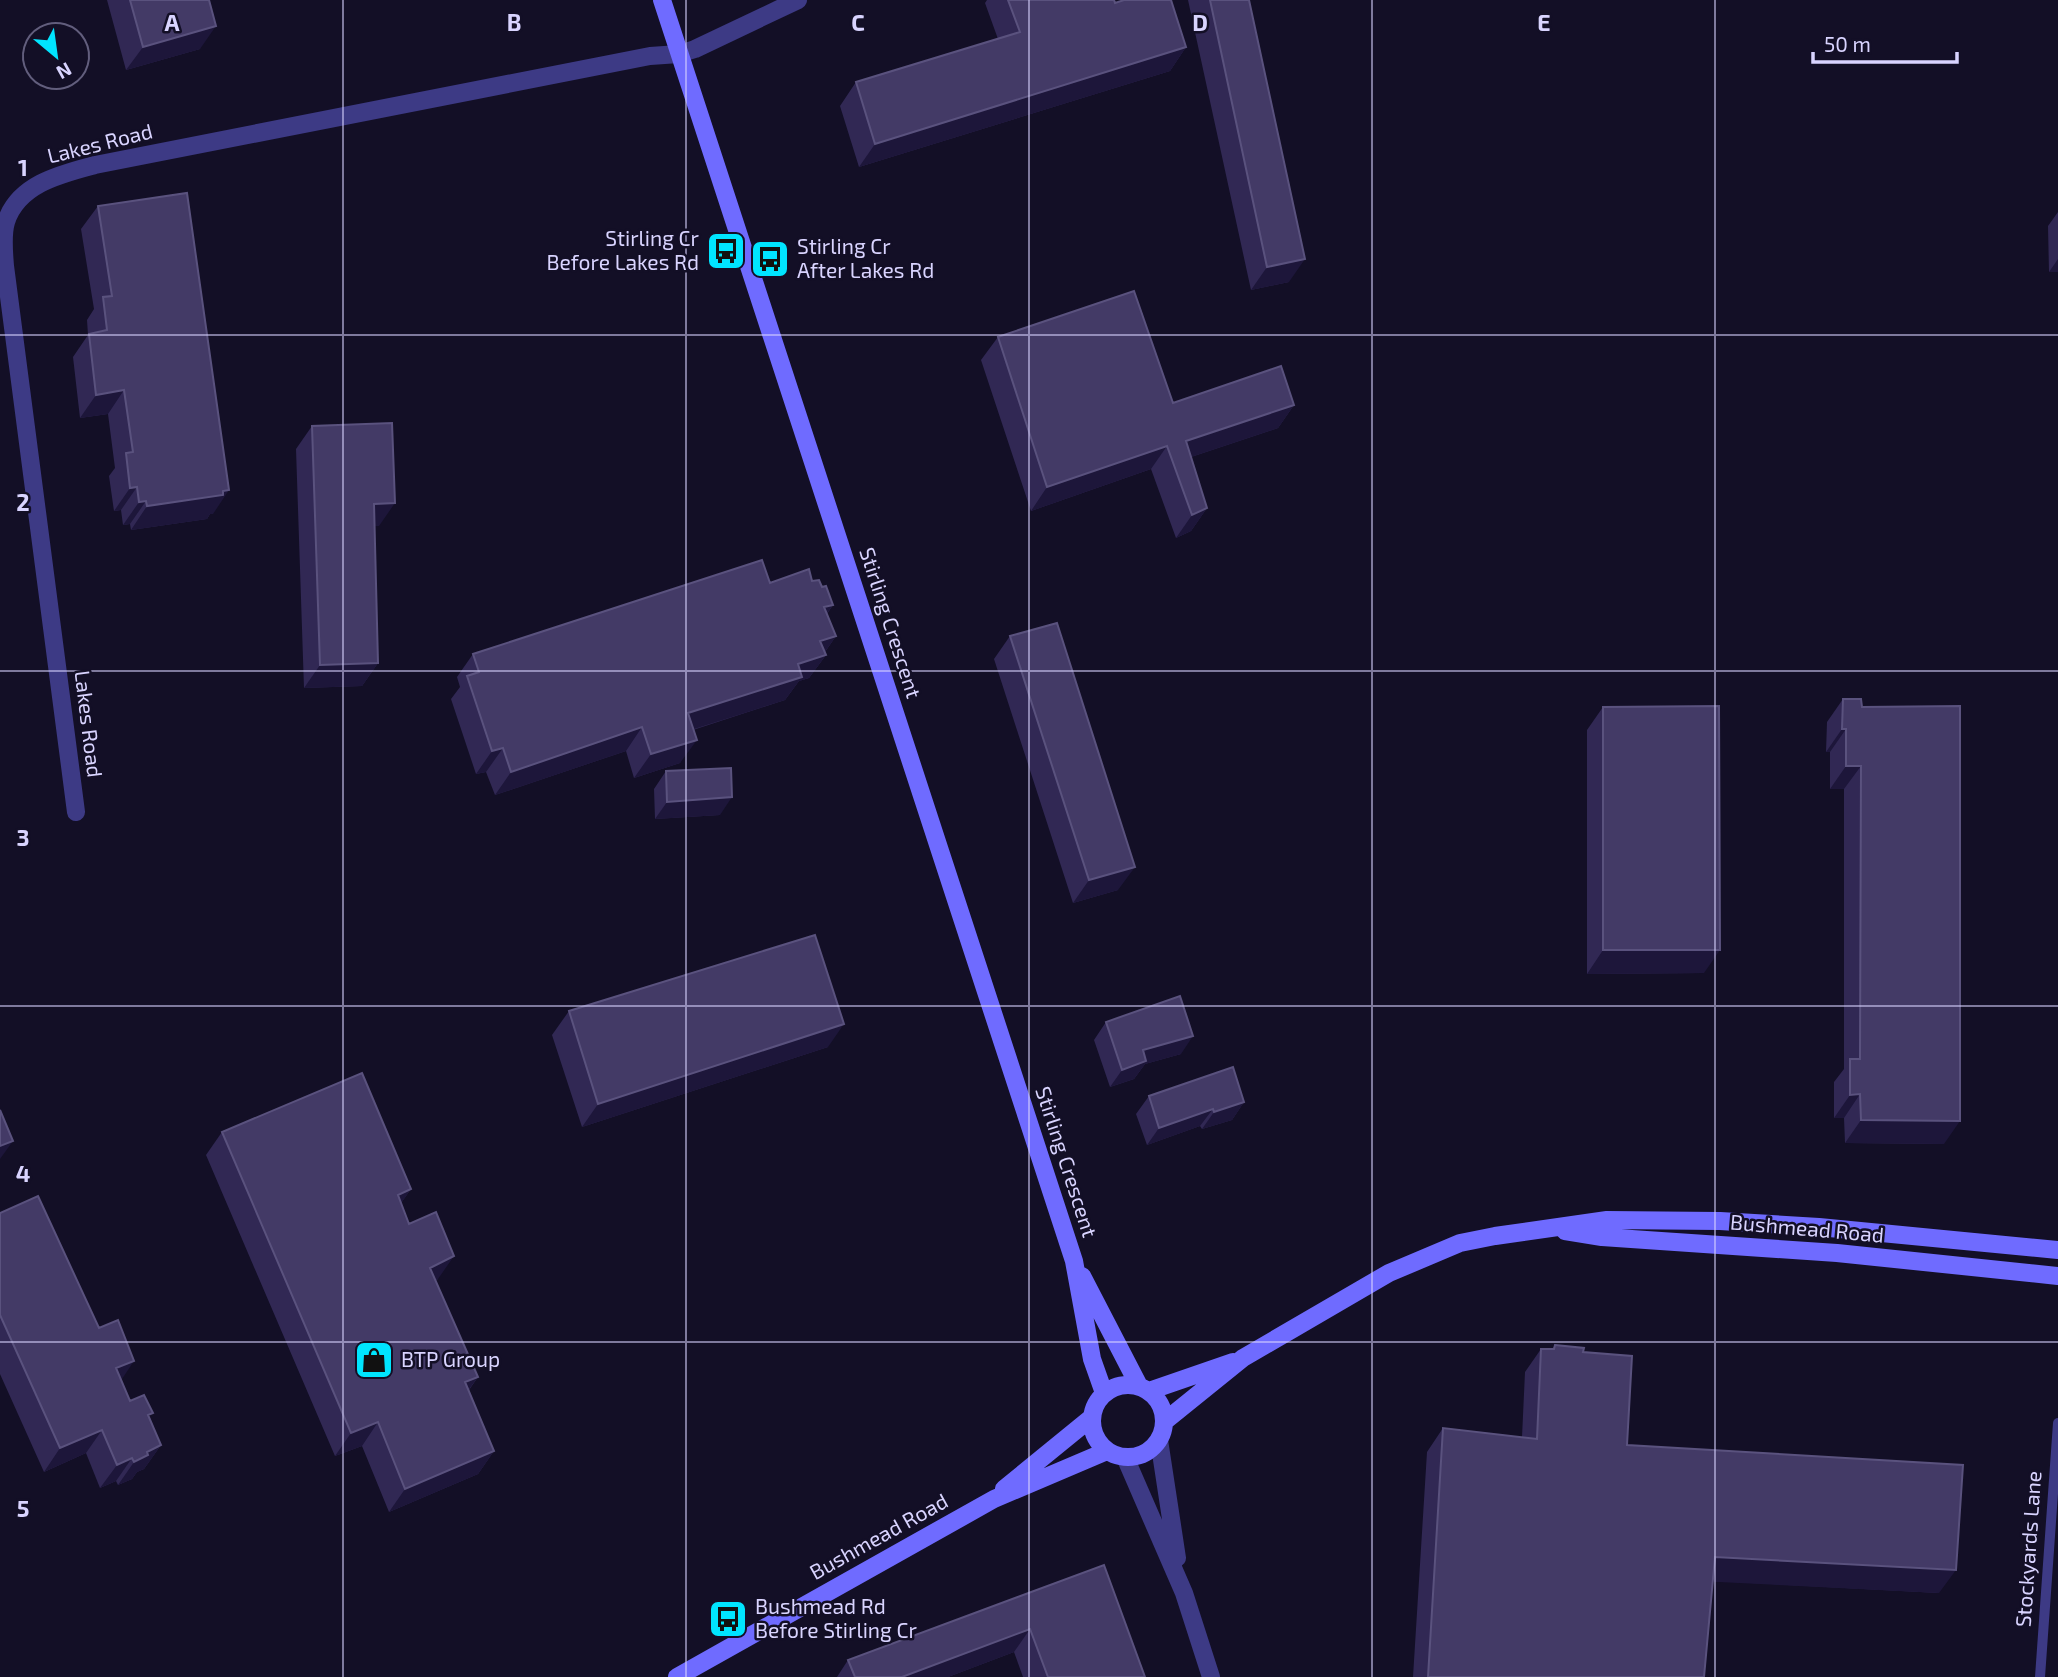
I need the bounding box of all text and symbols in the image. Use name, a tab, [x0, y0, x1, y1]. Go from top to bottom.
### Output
text: A	[164, 8, 180, 36]
text: B	[507, 8, 521, 36]
text: C	[851, 8, 865, 36]
text: D	[1192, 8, 1208, 36]
text: E	[1537, 8, 1551, 36]
north arrow	[21, 21, 91, 91]
scale bar	[1813, 21, 1956, 65]
text: 50 m	[1824, 31, 1871, 56]
text: N	[53, 58, 76, 85]
street label: Lakes Road	[44, 117, 155, 168]
text: 1	[18, 153, 28, 181]
place label: Stirling Cr Before Lakes Rd	[547, 225, 700, 274]
bus stop icon: Stirling Cr Before Lakes Rd	[705, 230, 747, 272]
place label: Stirling Cr After Lakes Rd	[797, 233, 934, 282]
bus stop icon: Stirling Cr After Lakes Rd	[749, 238, 791, 280]
text: 2	[16, 488, 30, 516]
street label: Stirling Crescent	[855, 544, 928, 701]
street label: Lakes Road	[71, 669, 108, 779]
text: 3	[16, 823, 30, 851]
street label: Stirling Crescent	[1031, 1083, 1104, 1240]
text: 4	[16, 1159, 30, 1187]
street label: Bushmead Road	[1729, 1208, 1885, 1247]
shop icon: BTP Group	[353, 1339, 395, 1381]
place label: BTP Group	[401, 1346, 500, 1371]
street label: Stockyards Lane	[2010, 1470, 2045, 1628]
street label: Bushmead Road	[805, 1487, 952, 1584]
text: 5	[17, 1494, 29, 1522]
place label: Bushmead Rd Before Stirling Cr	[755, 1593, 917, 1642]
bus stop icon: Bushmead Rd Before Stirling Cr	[707, 1598, 749, 1640]

